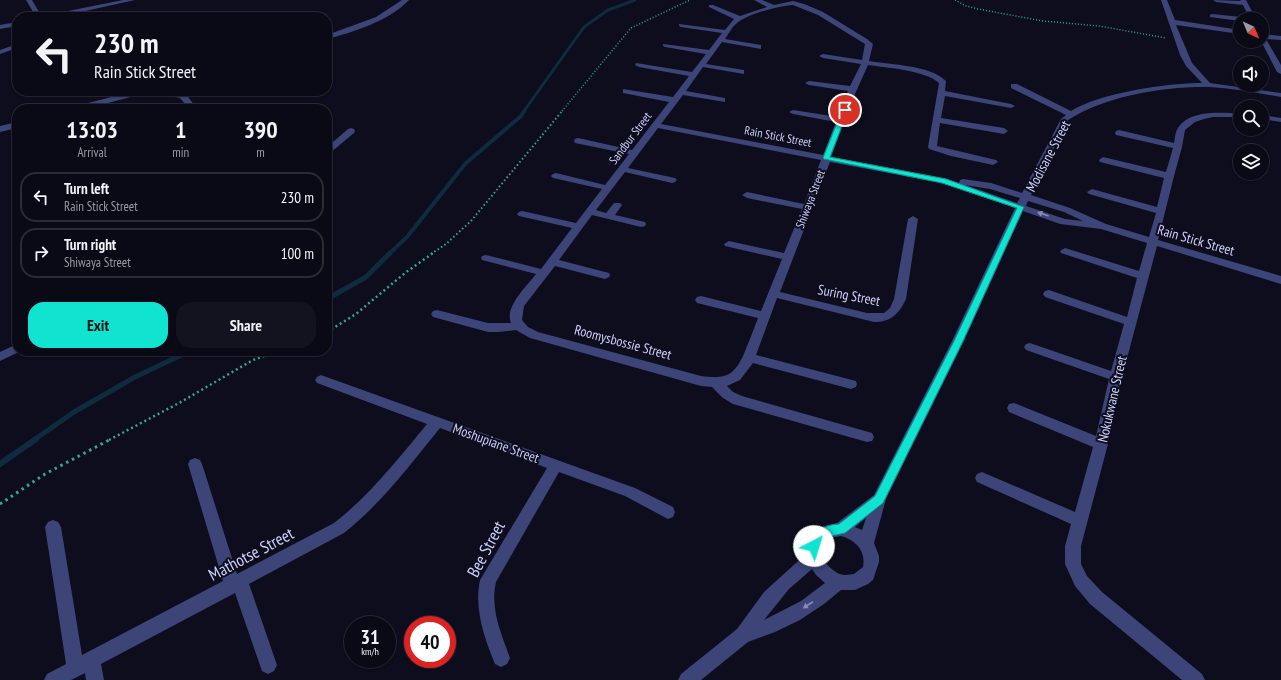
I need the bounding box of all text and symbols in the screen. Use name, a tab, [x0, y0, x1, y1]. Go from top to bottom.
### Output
north arrow	[1233, 12, 1269, 48]
map controls	[1233, 12, 1269, 180]
text: 230 m	[94, 24, 158, 61]
icon: left	[28, 28, 80, 80]
button: sound	[1233, 56, 1269, 92]
text: Rain Stick Street	[94, 60, 196, 83]
pin	[828, 93, 862, 127]
icon: arrive	[834, 99, 856, 121]
button: search	[1233, 100, 1269, 136]
street label: Sandbur Street	[606, 108, 655, 167]
text: 13:03	[66, 114, 118, 145]
text: 1	[175, 114, 186, 145]
text: 390	[243, 114, 278, 145]
street label: Modisane Street	[1022, 117, 1074, 195]
street label: Rain Stick Street	[743, 122, 814, 150]
text: Arrival	[77, 144, 107, 161]
text: min	[172, 144, 189, 161]
text: m	[256, 144, 265, 161]
button: layers	[1233, 144, 1269, 180]
street label: Shiwaya Street	[792, 167, 828, 230]
text: Turn left	[64, 179, 109, 198]
icon: left	[30, 186, 52, 208]
text: 230 m	[281, 188, 314, 207]
text: Rain Stick Street	[64, 198, 138, 215]
one-way arrow	[1036, 211, 1048, 217]
street label: Rain Stick Street	[1155, 220, 1237, 260]
text: Turn right	[64, 235, 116, 254]
icon: right	[30, 242, 52, 264]
text: 100 m	[281, 244, 314, 263]
text: Shiwaya Street	[64, 254, 131, 271]
street label: Suring Street	[816, 280, 882, 310]
button: Exit	[28, 302, 168, 348]
button: Share	[176, 302, 316, 348]
street label: Roomysbossie Street	[572, 320, 674, 364]
street label: Nokukwane Street	[1093, 354, 1131, 444]
street label: Moshupiane Street	[450, 419, 542, 467]
street label: Bee Street	[462, 517, 510, 581]
street label: Mathotse Street	[205, 522, 298, 586]
position arrow	[793, 525, 835, 567]
one-way arrow	[802, 601, 814, 608]
speed limit sign: 40	[404, 616, 456, 668]
text: 31	[360, 624, 380, 650]
text: km/h	[361, 645, 379, 658]

